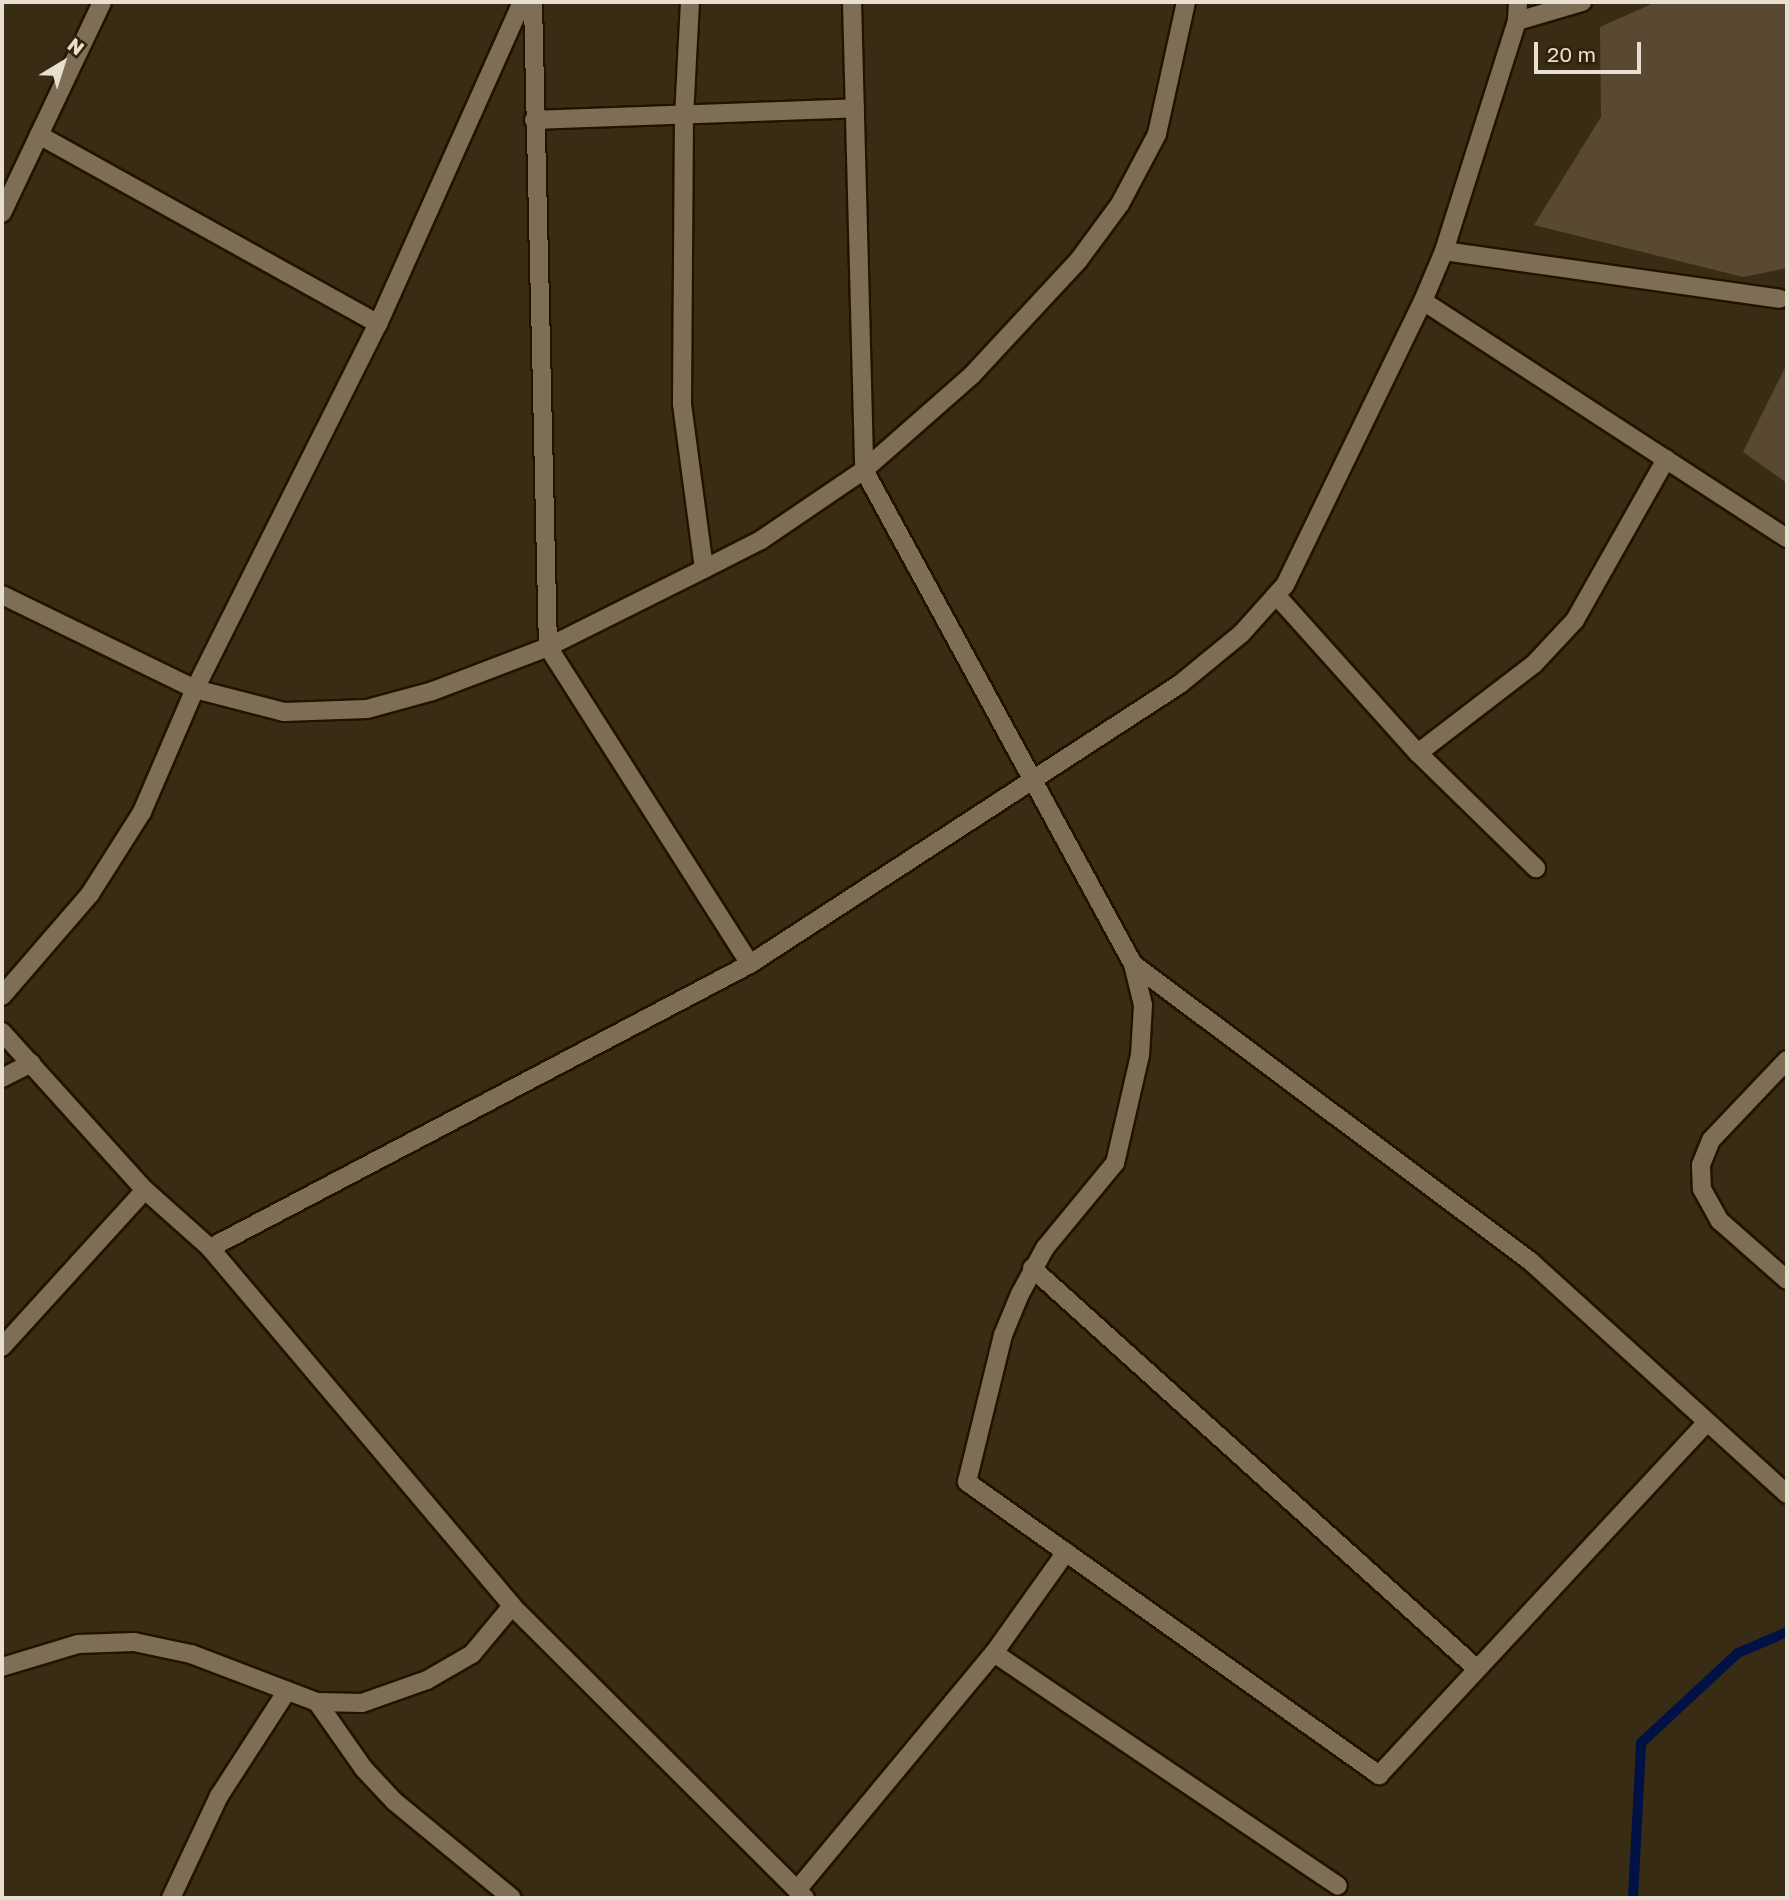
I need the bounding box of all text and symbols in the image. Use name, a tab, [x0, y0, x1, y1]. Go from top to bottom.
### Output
north arrow	[28, 28, 98, 98]
scale bar	[1537, 28, 1644, 72]
text: N	[63, 33, 89, 60]
text: 20 m	[1547, 41, 1596, 67]

